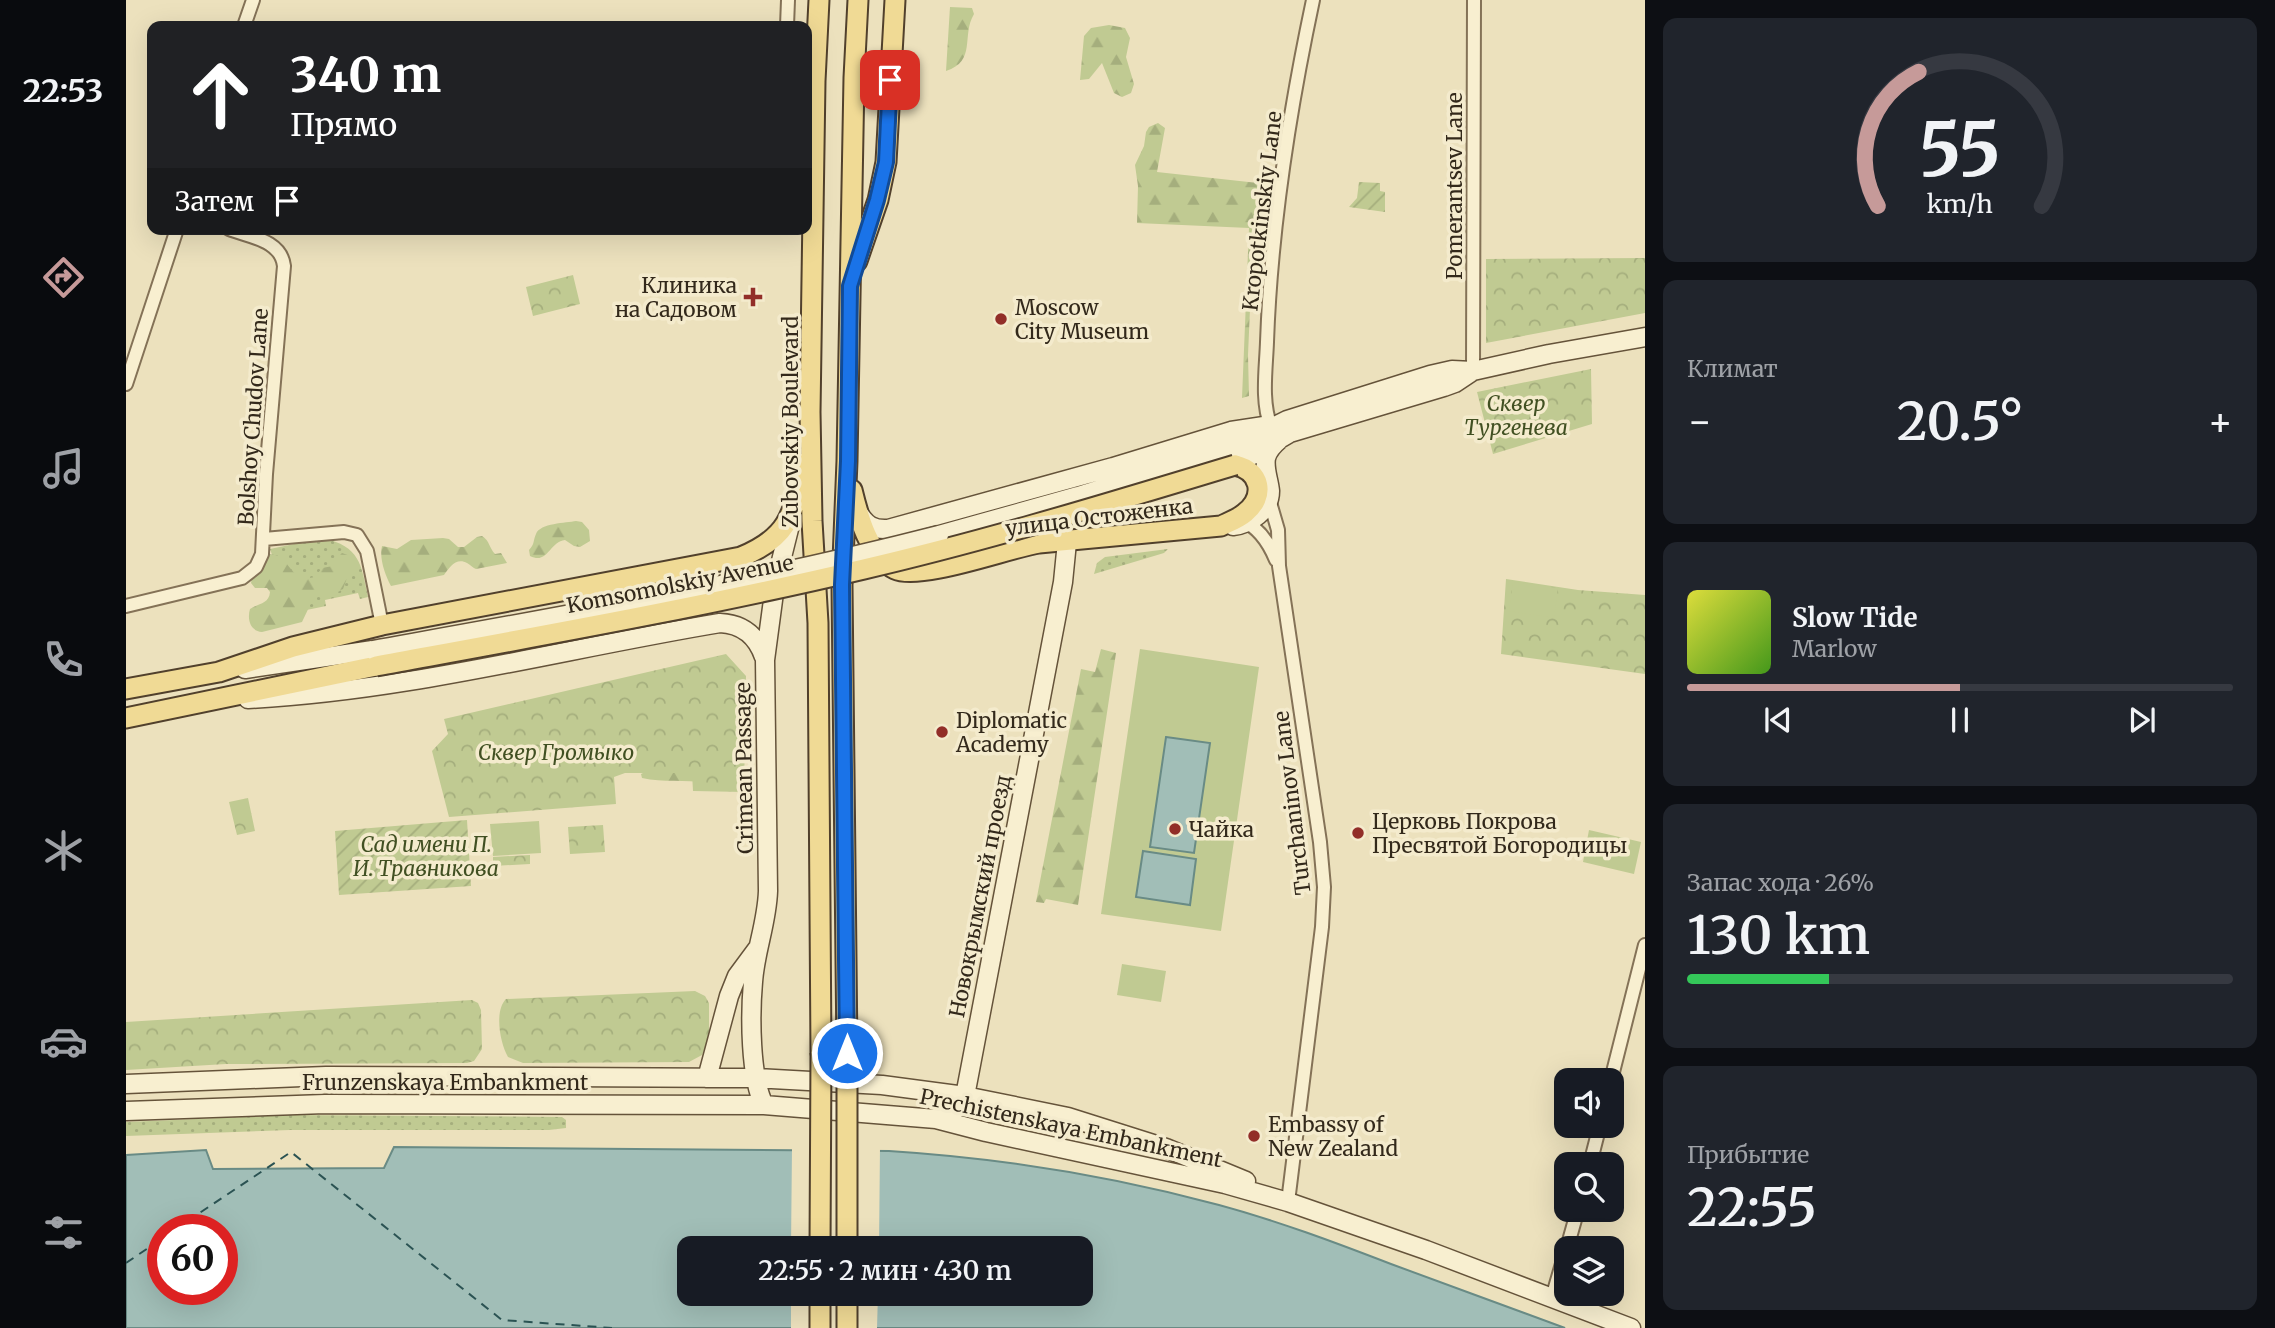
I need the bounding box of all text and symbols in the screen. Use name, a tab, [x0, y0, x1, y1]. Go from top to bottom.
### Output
text: 340 m	[290, 44, 441, 105]
icon: ahead	[175, 49, 266, 140]
pin	[860, 50, 920, 110]
icon: arrive	[871, 61, 909, 99]
text: 22:53	[23, 71, 103, 111]
street label: Pomerantsev Lane	[1441, 92, 1468, 280]
text: 55	[1919, 104, 2001, 196]
text: Прямо	[290, 105, 397, 145]
street label: Kropotkinskiy Lane	[1236, 110, 1288, 312]
icon: arrive	[268, 182, 306, 220]
text: Затем	[175, 185, 254, 218]
text: km/h	[1927, 188, 1993, 220]
icon: directions	[39, 253, 88, 302]
place label: Клиника на Садовом	[615, 272, 737, 323]
marker: Клиника на Садовом	[743, 287, 763, 307]
place label: Moscow City Museum	[1015, 294, 1149, 345]
street label: Bolshoy Chudov Lane	[232, 307, 274, 527]
marker: Moscow City Museum	[993, 311, 1009, 327]
street label: Zubovskiy Boulevard	[777, 316, 804, 528]
text: Климат	[1687, 354, 1778, 383]
text: 20.5°	[1897, 389, 2023, 454]
park label: Сквер Тургенева	[1464, 390, 1568, 441]
text: −	[1687, 398, 1712, 445]
text: +	[2208, 398, 2233, 445]
icon: music	[39, 444, 88, 493]
street label: улица Остоженка	[1004, 492, 1194, 542]
street label: Komsomolskiy Avenue	[564, 549, 796, 619]
text: Slow Tide	[1792, 601, 1918, 634]
text: Marlow	[1792, 634, 1877, 663]
icon: phone	[39, 635, 88, 684]
street label: Crimean Passage	[729, 682, 759, 854]
icon: previous	[1759, 701, 1797, 739]
icon: pause	[1941, 701, 1979, 739]
icon: next	[2123, 701, 2161, 739]
place label: Diplomatic Academy	[955, 707, 1067, 758]
street label: Turchaninov Lane	[1267, 709, 1317, 897]
marker: Diplomatic Academy	[934, 724, 950, 740]
park label: Сквер Громыко	[478, 739, 634, 766]
street label: Новокрымский проезд	[943, 772, 1017, 1020]
place label: Церковь Покрова Пресвятой Богородицы	[1372, 808, 1627, 859]
place label: Чайка	[1189, 816, 1254, 843]
marker: Чайка	[1167, 821, 1183, 837]
marker: Церковь Покрова Пресвятой Богородицы	[1350, 825, 1366, 841]
icon: climate	[39, 826, 88, 875]
park label: Сад имени П. И. Травникова	[353, 831, 499, 882]
text: Запас хода · 26%	[1687, 868, 1874, 897]
text: 130 km	[1687, 903, 1870, 968]
position arrow	[810, 1016, 884, 1090]
icon: car	[39, 1017, 88, 1066]
map controls	[1554, 1068, 1624, 1306]
button: sound	[1554, 1068, 1624, 1138]
street label: Frunzenskaya Embankment	[302, 1069, 588, 1096]
street label: Prechistenskaya Embankment	[917, 1083, 1225, 1173]
place label: Embassy of New Zealand	[1268, 1111, 1399, 1162]
marker: Embassy of New Zealand	[1246, 1128, 1262, 1144]
text: Прибытие	[1687, 1140, 1809, 1169]
button: search	[1554, 1152, 1624, 1222]
text: 22:55	[1687, 1175, 1817, 1240]
icon: filters	[39, 1208, 88, 1257]
speed limit sign: 60	[147, 1214, 238, 1305]
button: layers	[1554, 1236, 1624, 1306]
text: 22:55 · 2 мин · 430 m	[758, 1254, 1012, 1287]

